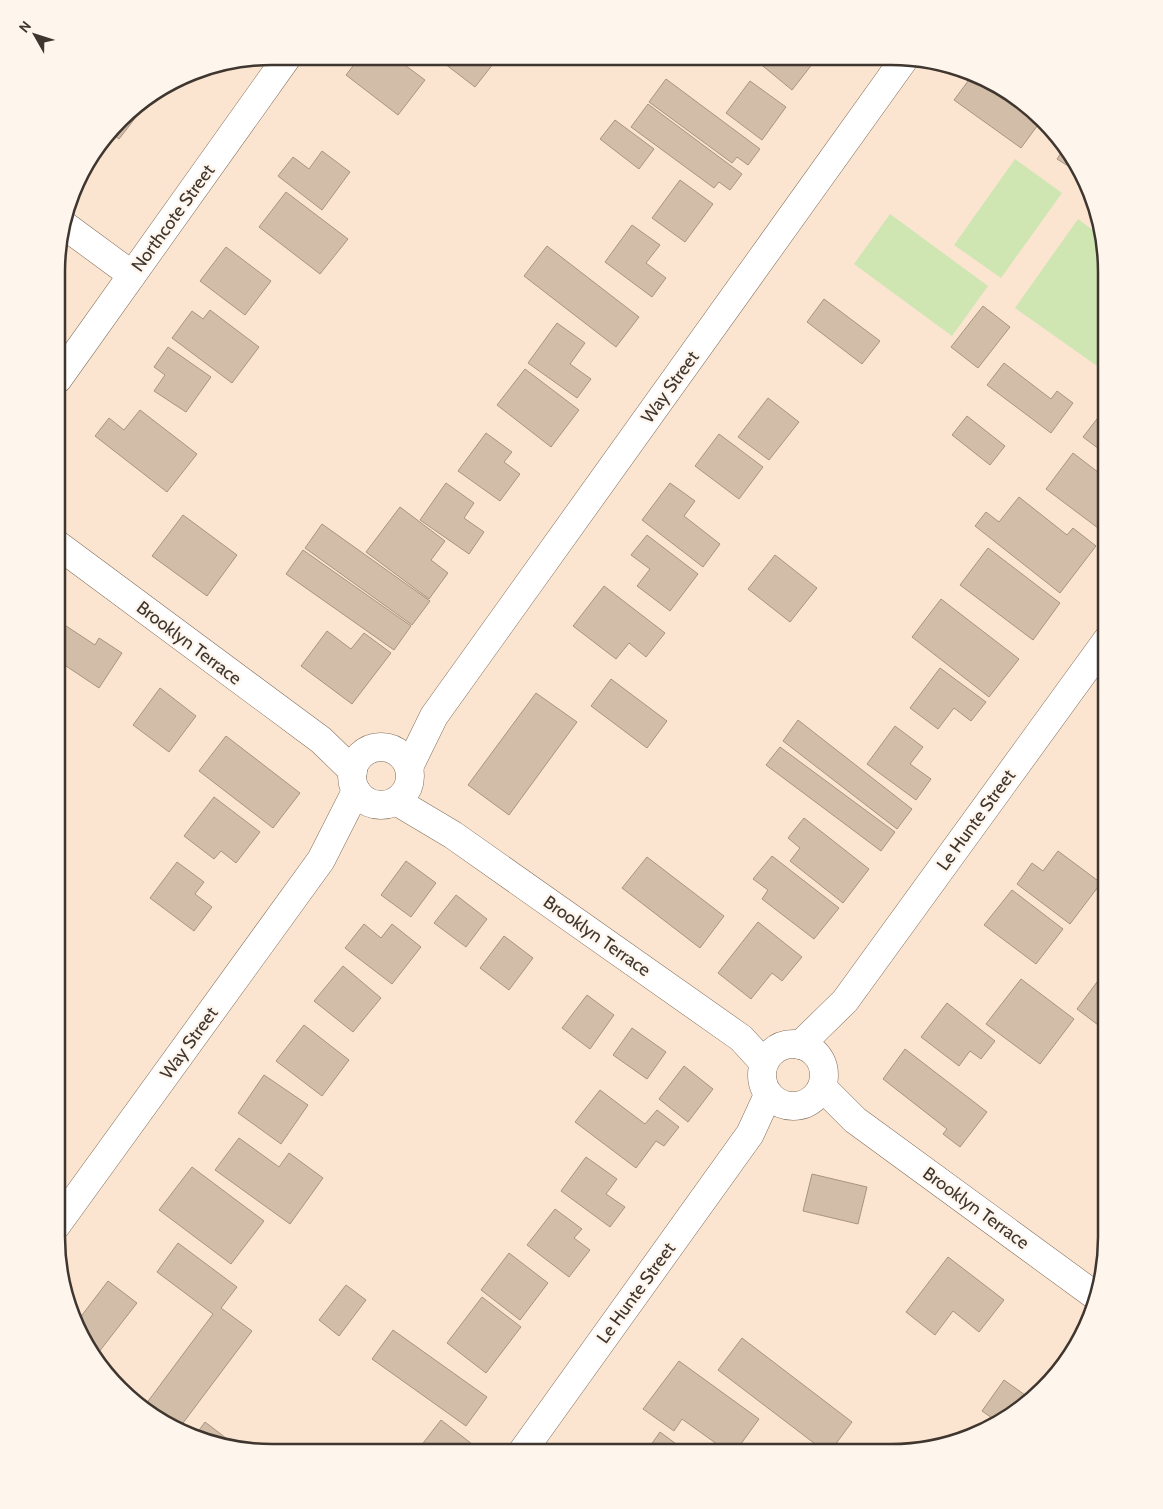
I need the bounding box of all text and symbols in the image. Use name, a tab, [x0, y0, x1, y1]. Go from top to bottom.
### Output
north arrow	[10, 10, 60, 60]
text: N	[15, 17, 35, 36]
street label: Northcote Street	[127, 160, 219, 276]
street label: Way Street	[636, 347, 704, 427]
street label: Brooklyn Terrace	[132, 596, 246, 690]
street label: Le Hunte Street	[932, 765, 1020, 875]
street label: Brooklyn Terrace	[539, 891, 655, 981]
street label: Way Street	[155, 1003, 223, 1083]
street label: Brooklyn Terrace	[919, 1162, 1033, 1254]
street label: Le Hunte Street	[592, 1238, 680, 1348]

